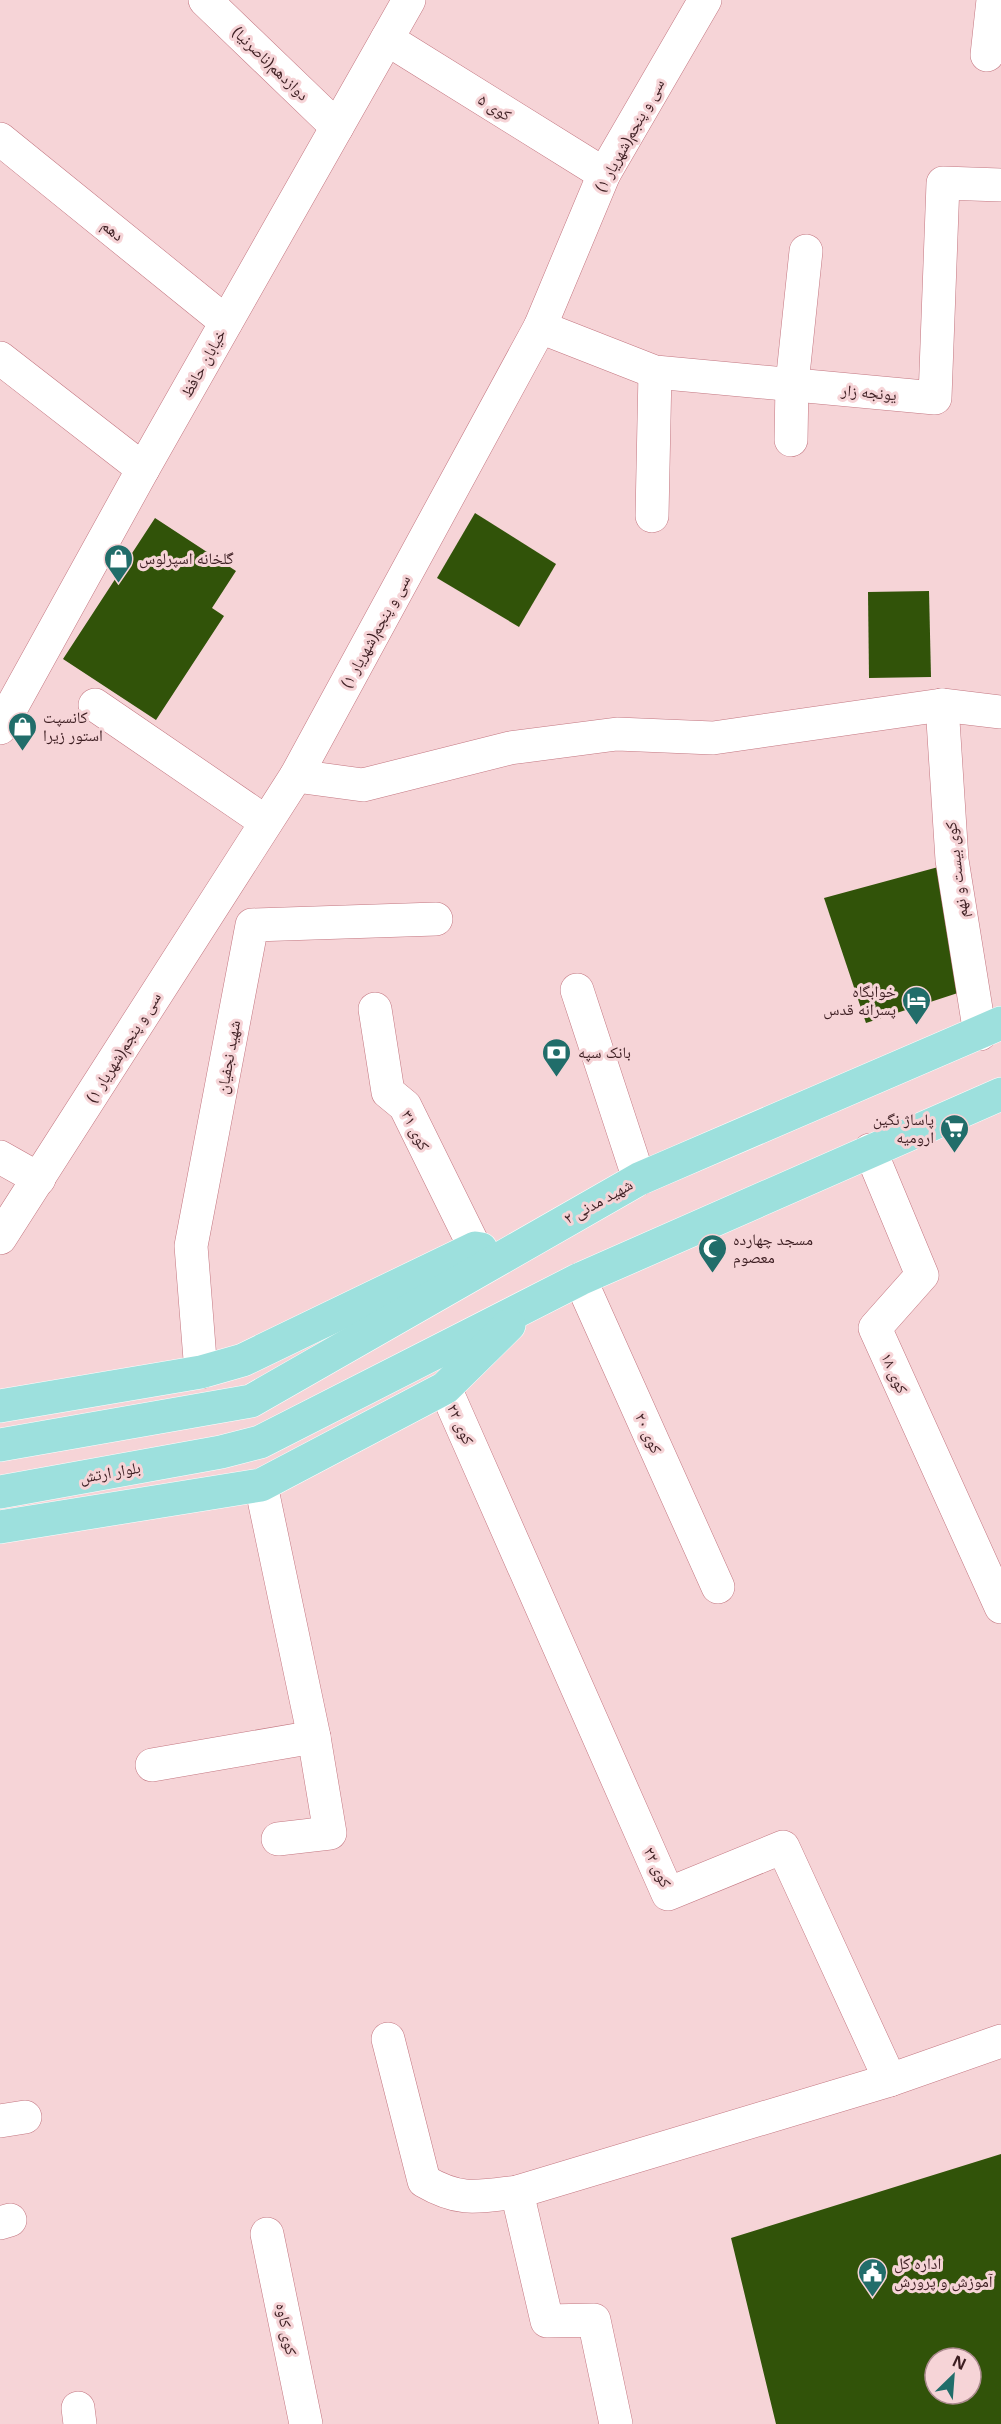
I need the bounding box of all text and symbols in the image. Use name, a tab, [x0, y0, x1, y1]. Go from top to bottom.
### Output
street label: دوازدهم(ناصرنیا)	[228, 21, 314, 105]
street label: سی و پنجم(شهریار ۱)	[589, 74, 669, 196]
street label: کوی ۵	[474, 88, 516, 126]
street label: دهم	[97, 214, 129, 246]
street label: خیابان حافظ	[175, 325, 231, 401]
street label: یونجه زار	[839, 379, 898, 405]
shop icon: گلخانه اسپرلوس	[102, 542, 134, 584]
place label: گلخانه اسپرلوس	[139, 547, 234, 569]
street label: سی و پنجم(شهریار ۱)	[335, 570, 415, 692]
place label: کانسپت استور زیرا	[43, 706, 103, 746]
shop icon: کانسپت استور زیرا	[6, 710, 38, 752]
street label: کوی بیست و نهم	[939, 820, 973, 919]
place label: خوابگاە پسرانە قدس	[823, 980, 896, 1020]
hotel icon: خوابگاە پسرانە قدس	[901, 984, 933, 1026]
street label: سی و پنجم(شهریار ۱)	[80, 988, 166, 1106]
street label: شهید نجفیان	[211, 1018, 245, 1096]
bank icon: بانک سپه	[541, 1036, 573, 1078]
place label: بانک سپه	[578, 1041, 631, 1063]
street label: کوی ۳۱	[397, 1106, 436, 1154]
place label: پاساژ نگین ارومیه	[873, 1108, 934, 1148]
supermarket icon: پاساژ نگین ارومیه	[939, 1112, 971, 1154]
street label: شهید مدنی ۲	[560, 1173, 636, 1229]
place label: مسجد چهارده معصوم	[733, 1228, 813, 1268]
mosque icon: مسجد چهارده معصوم	[696, 1232, 728, 1274]
street label: کوی ۱۸	[876, 1349, 914, 1397]
street label: کوی ۲۲	[442, 1400, 480, 1448]
street label: کوی ۲۰	[630, 1409, 668, 1457]
street label: بلوار ارتش	[78, 1456, 142, 1488]
street label: کوی ۲۲	[639, 1843, 677, 1891]
place label: اداره کل آموزش و پرورش	[894, 2252, 994, 2292]
public building icon: اداره کل آموزش و پرورش	[857, 2256, 889, 2298]
street label: کوی کاوه	[271, 2301, 303, 2357]
north arrow	[923, 2346, 983, 2406]
text: N	[949, 2350, 970, 2375]

